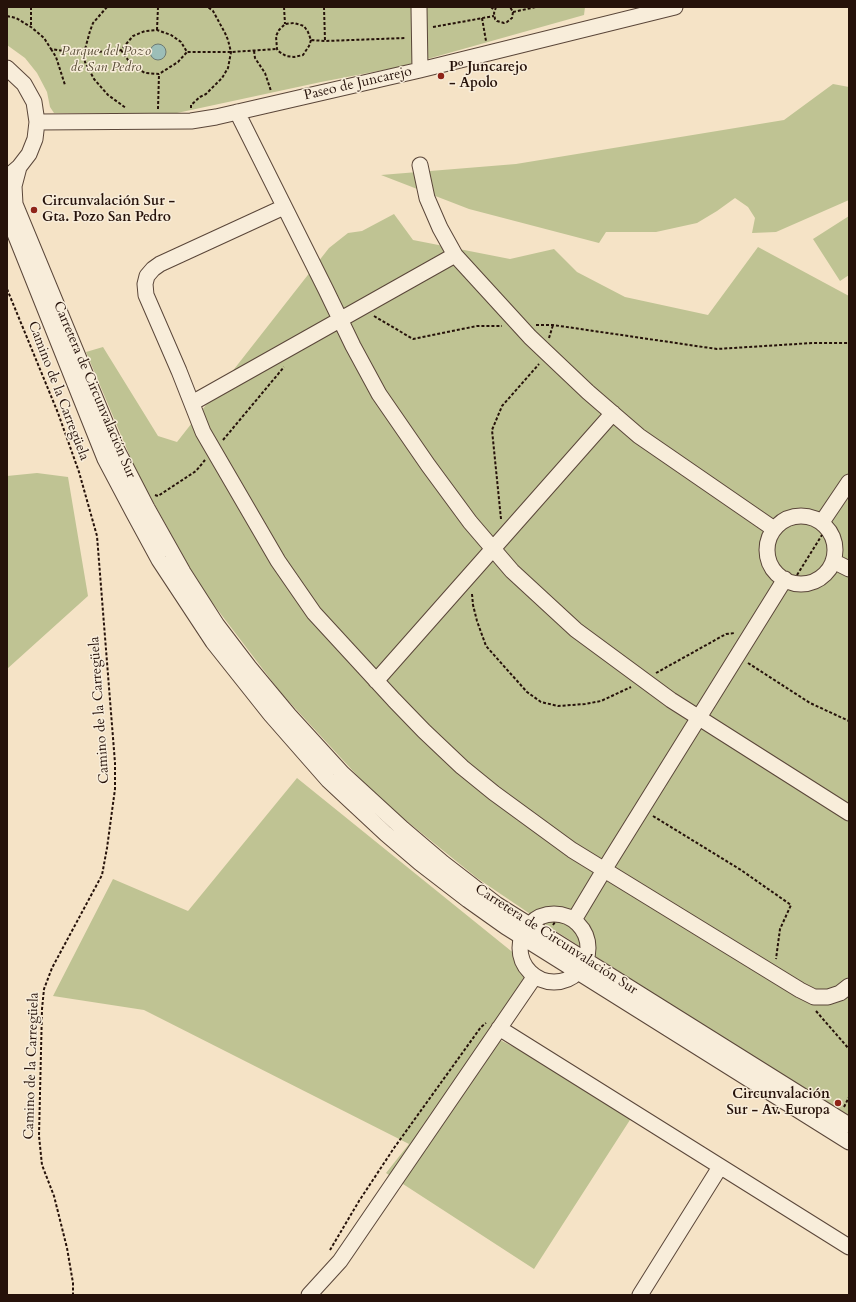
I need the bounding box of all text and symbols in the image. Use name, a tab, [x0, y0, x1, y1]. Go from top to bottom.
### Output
park label: Parque del Pozo de San Pedro	[61, 44, 151, 76]
place label: Pº Juncarejo - Apolo	[449, 60, 527, 92]
street label: Paseo de Juncarejo	[302, 63, 414, 105]
marker: Pº Juncarejo - Apolo	[436, 71, 446, 81]
place label: Circunvalación Sur - Gta. Pozo San Pedro	[42, 194, 175, 226]
marker: Circunvalación Sur - Gta. Pozo San Pedro	[29, 205, 39, 215]
street label: Carretera de Circunvalación Sur	[49, 299, 139, 481]
street label: Camino de la Carregüela	[24, 319, 92, 463]
street label: Camino de la Carregüela	[86, 636, 114, 784]
street label: Carretera de Circunvalación Sur	[472, 881, 640, 999]
street label: Camino de la Carregüela	[21, 992, 43, 1140]
place label: Circunvalación Sur - Av. Europa	[726, 1087, 830, 1120]
marker: Circunvalación Sur - Av. Europa	[833, 1098, 843, 1108]

